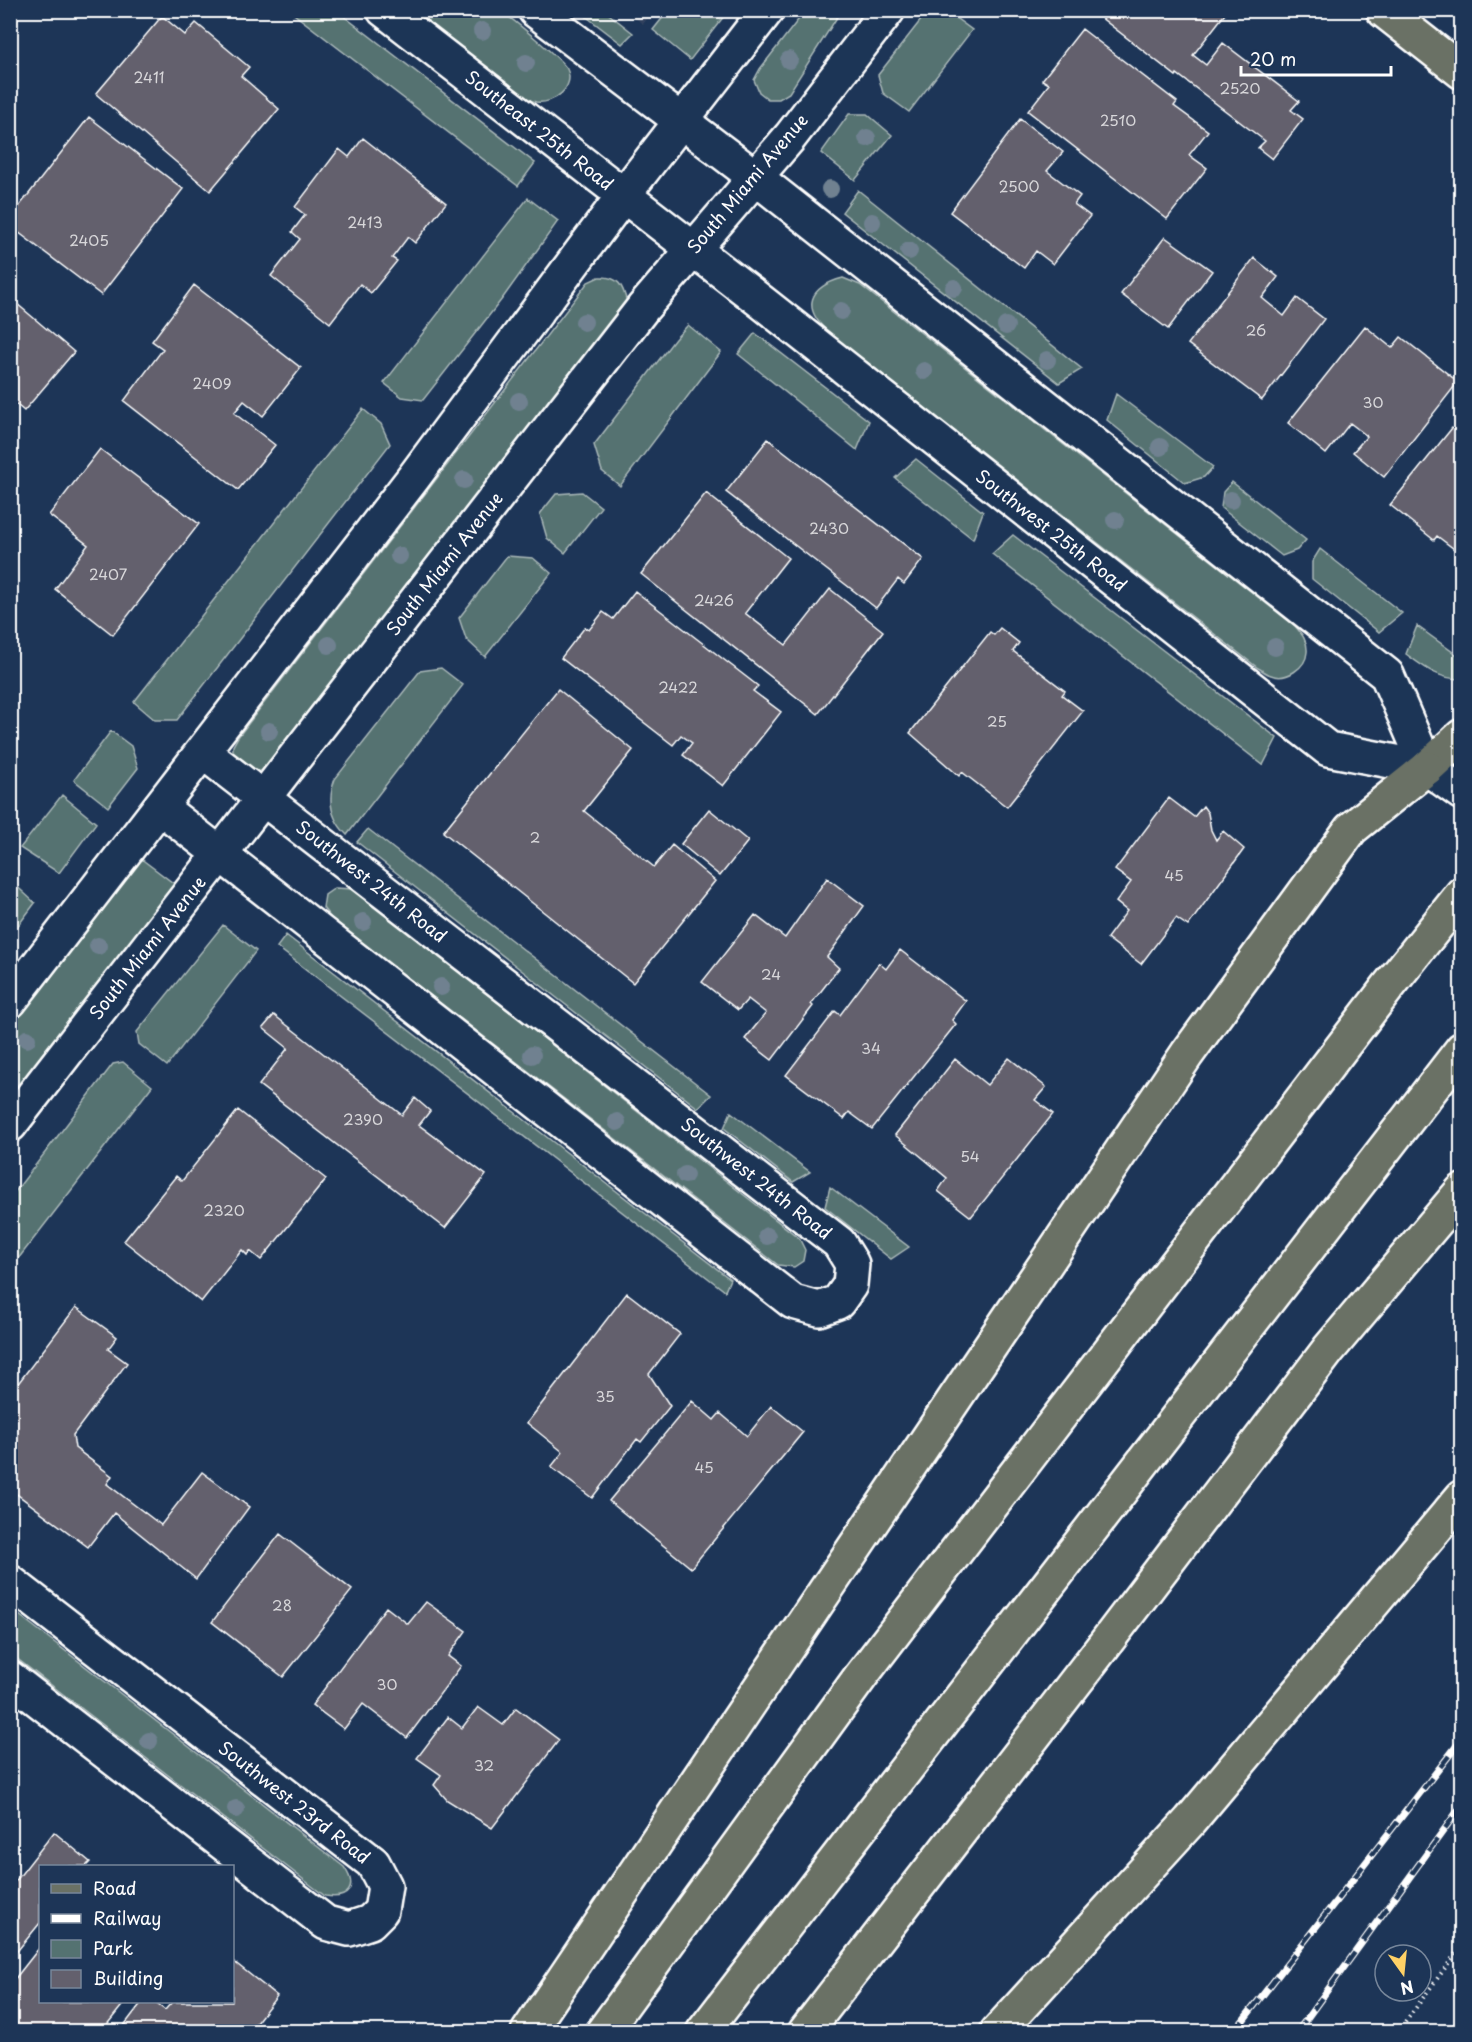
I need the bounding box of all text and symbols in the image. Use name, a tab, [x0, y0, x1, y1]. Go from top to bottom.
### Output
scale bar	[1241, 39, 1391, 77]
text: 20 m	[1250, 45, 1296, 72]
street label: Southeast 25th Road	[460, 63, 620, 196]
house number: 2411	[133, 65, 165, 88]
house number: 2520	[1220, 76, 1260, 99]
street label: South Miami Avenue	[680, 107, 814, 259]
house number: 2510	[1100, 108, 1136, 131]
house number: 2500	[998, 174, 1040, 197]
house number: 2413	[347, 210, 383, 233]
house number: 2405	[69, 228, 109, 251]
house number: 26	[1246, 318, 1266, 341]
house number: 2409	[193, 371, 231, 394]
house number: 30	[1363, 390, 1383, 413]
street label: Southwest 25th Road	[971, 462, 1133, 598]
street label: South Miami Avenue	[379, 486, 509, 641]
house number: 2430	[809, 516, 849, 539]
house number: 2407	[89, 562, 128, 585]
house number: 2426	[694, 588, 734, 611]
house number: 2422	[658, 675, 698, 698]
house number: 25	[987, 709, 1007, 732]
street label: Southwest 24th Road	[291, 813, 453, 948]
house number: 2	[530, 825, 540, 848]
house number: 45	[1164, 863, 1184, 886]
street label: South Miami Avenue	[82, 870, 212, 1025]
house number: 24	[761, 962, 781, 985]
house number: 34	[861, 1036, 881, 1059]
house number: 2390	[343, 1107, 383, 1130]
street label: Southwest 24th Road	[676, 1110, 838, 1245]
house number: 54	[960, 1144, 980, 1167]
house number: 2320	[203, 1198, 245, 1221]
house number: 35	[595, 1384, 615, 1407]
house number: 45	[694, 1455, 714, 1478]
house number: 28	[272, 1593, 292, 1616]
house number: 30	[377, 1672, 397, 1695]
street label: Southwest 23rd Road	[213, 1734, 377, 1870]
house number: 32	[474, 1753, 494, 1776]
legend	[39, 1865, 234, 2003]
text: Road	[93, 1874, 137, 1901]
text: Railway	[93, 1904, 161, 1931]
text: Park	[93, 1934, 133, 1961]
north arrow	[1373, 1943, 1433, 2003]
text: Building	[93, 1964, 163, 1991]
text: N	[1398, 1975, 1416, 2002]

